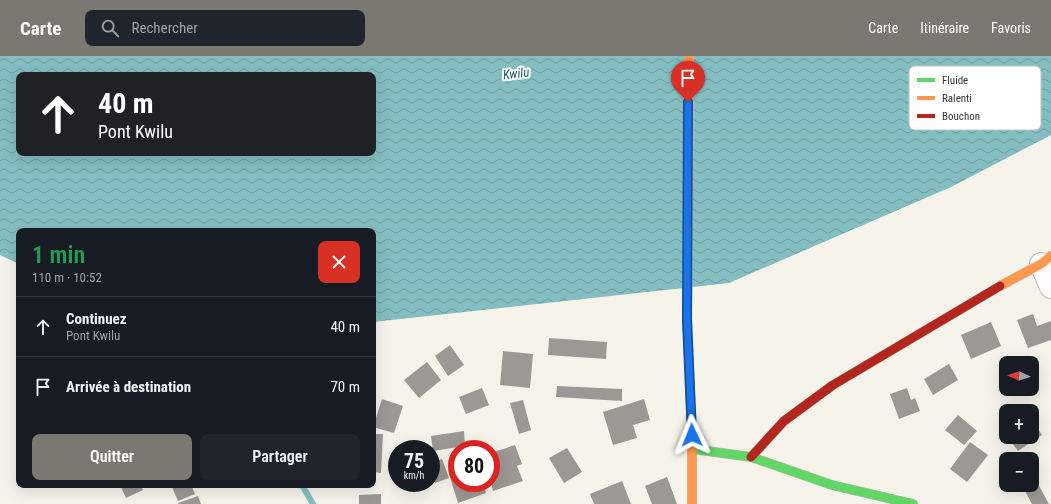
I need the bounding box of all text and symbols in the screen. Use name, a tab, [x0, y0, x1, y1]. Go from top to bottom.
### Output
search box	[85, 10, 365, 46]
text: Carte	[20, 17, 61, 40]
icon: search	[99, 17, 121, 39]
text: Rechercher	[131, 19, 198, 37]
text: Carte	[868, 20, 898, 36]
text: Itinéraire	[920, 20, 969, 36]
text: Favoris	[991, 20, 1031, 36]
pin	[671, 61, 705, 102]
water label: Kwilu	[502, 64, 530, 83]
legend	[909, 66, 1041, 130]
icon: arrive	[677, 67, 699, 89]
text: Fluide	[942, 74, 968, 87]
text: 40 m	[98, 87, 154, 120]
icon: ahead	[32, 88, 84, 140]
text: Ralenti	[942, 92, 972, 105]
text: Bouchon	[942, 110, 980, 123]
text: Pont Kwilu	[98, 121, 173, 142]
text: 1 min	[32, 241, 85, 269]
button: close	[318, 241, 360, 283]
text: 110 m · 10:52	[32, 270, 102, 285]
text: Continuez	[66, 310, 127, 328]
icon: ahead	[32, 316, 54, 338]
text: 40 m	[330, 318, 360, 336]
text: Pont Kwilu	[66, 328, 120, 343]
north arrow	[999, 356, 1039, 396]
map controls	[999, 356, 1039, 492]
icon: arrive	[32, 376, 54, 398]
text: Arrivée à destination	[66, 378, 191, 396]
text: 70 m	[330, 378, 360, 396]
button: +	[999, 404, 1039, 444]
position arrow	[671, 414, 713, 456]
button: Quitter	[32, 434, 192, 480]
button: Partager	[200, 434, 360, 480]
speed limit sign: 80	[448, 440, 500, 492]
text: 75	[404, 449, 424, 473]
button: −	[999, 452, 1039, 492]
text: km/h	[404, 470, 424, 481]

